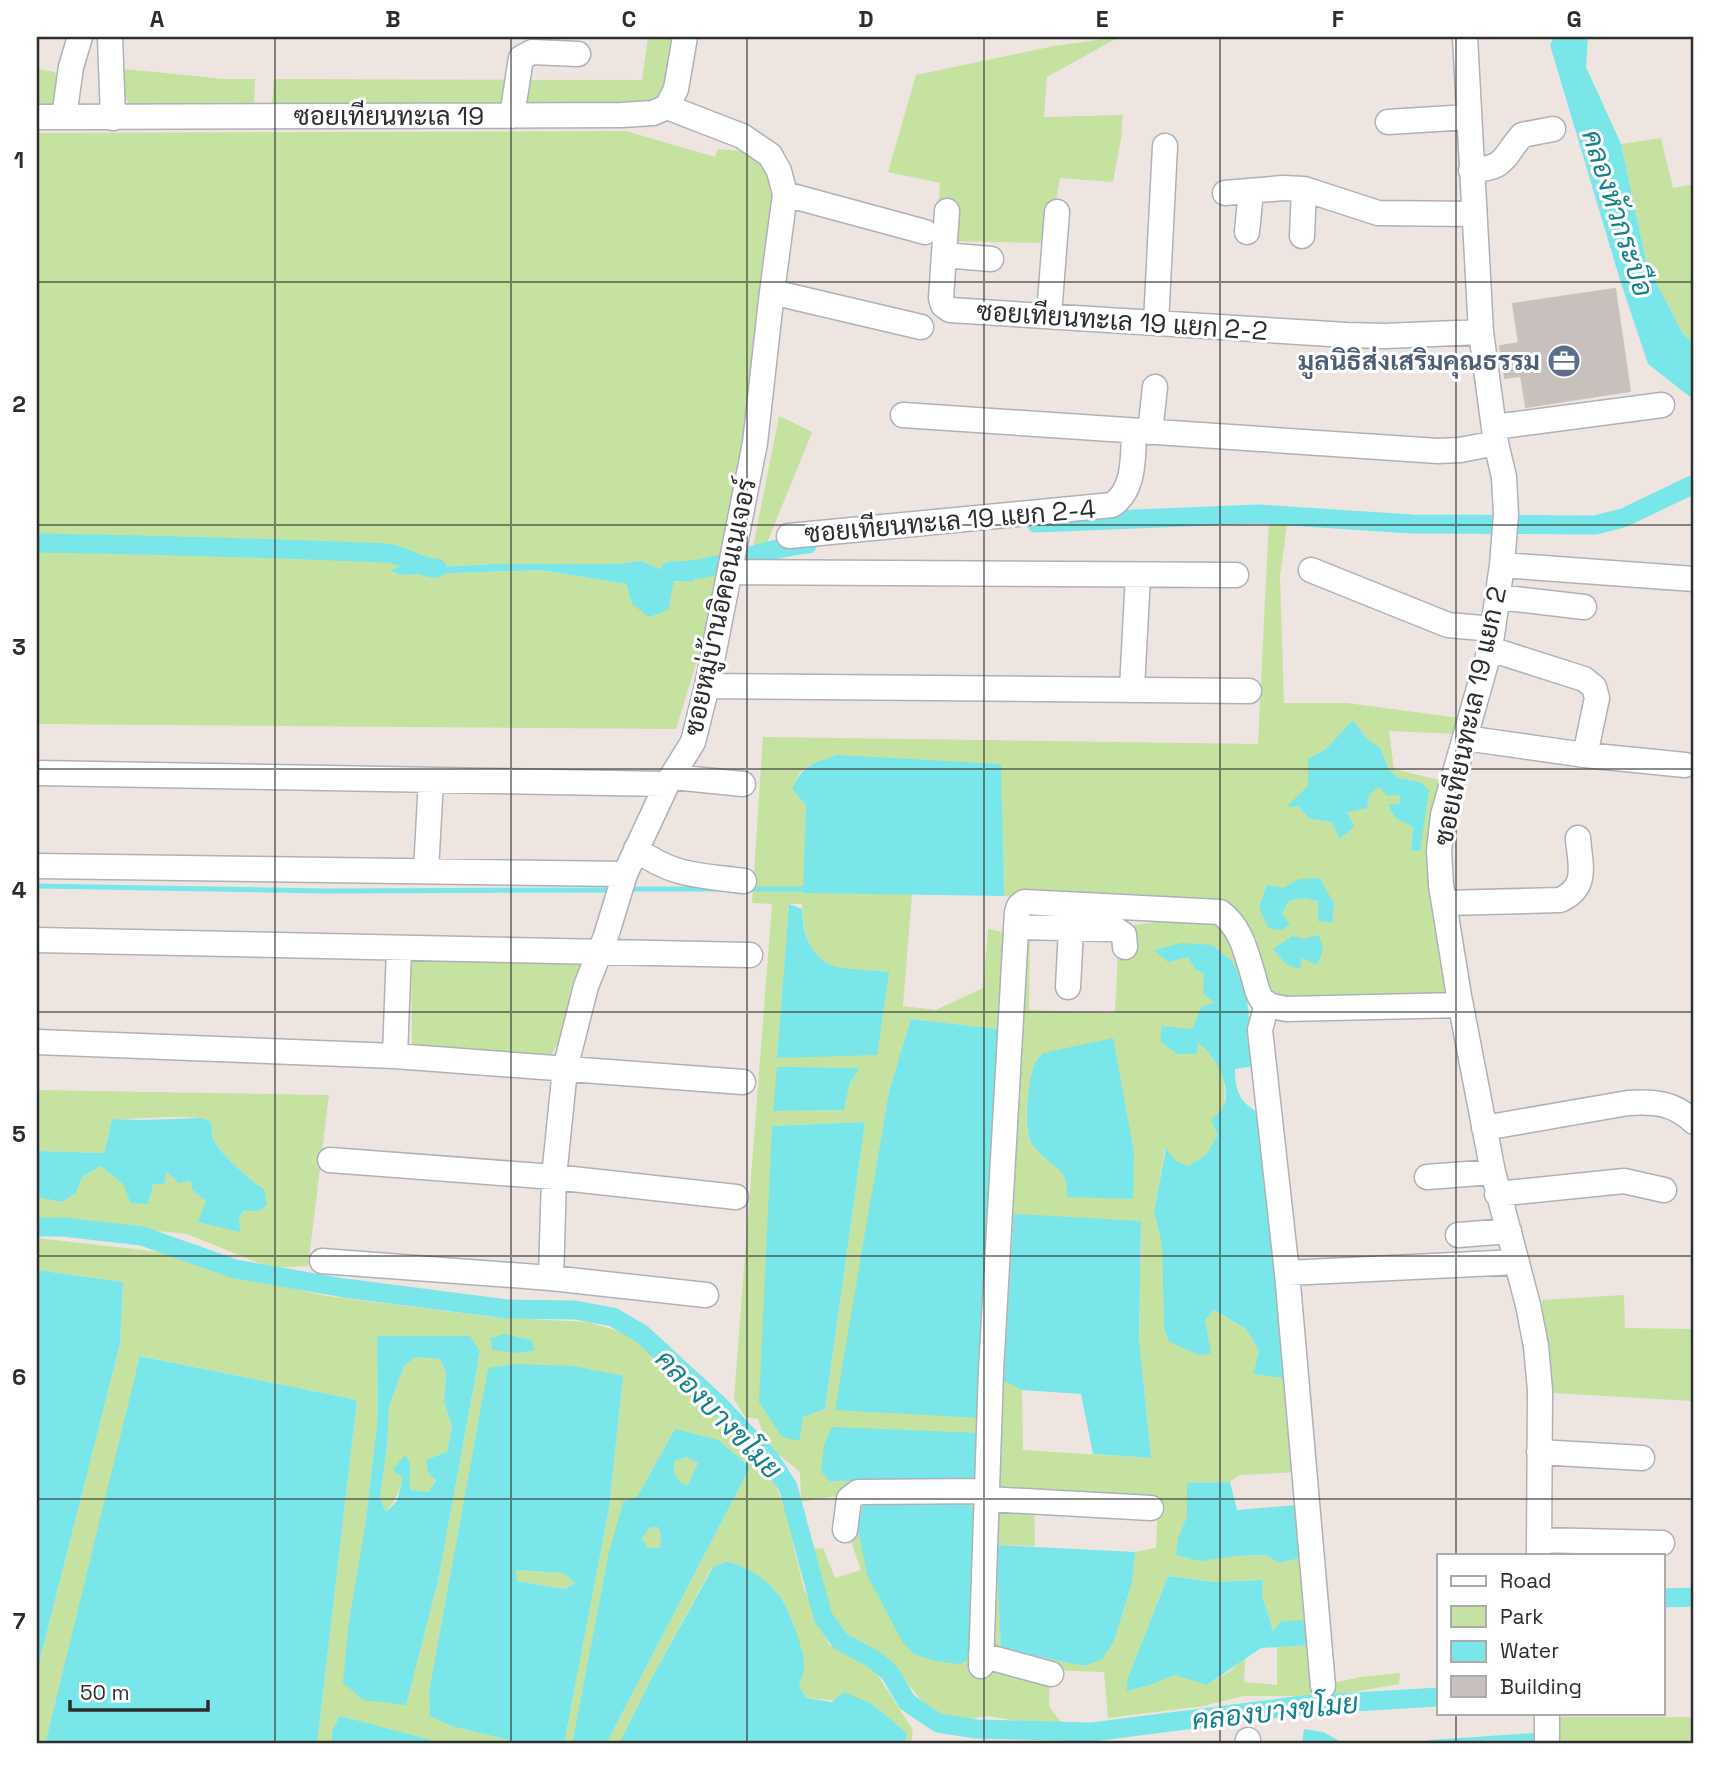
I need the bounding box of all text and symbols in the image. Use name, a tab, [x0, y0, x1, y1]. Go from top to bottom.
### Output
text: A	[150, 4, 165, 34]
text: B	[385, 4, 401, 34]
text: C	[622, 4, 636, 34]
text: D	[858, 4, 874, 34]
text: E	[1096, 4, 1108, 34]
text: F	[1332, 4, 1344, 34]
text: G	[1566, 4, 1582, 34]
street label: ซอยเทียนทะเล 19	[294, 99, 484, 133]
water label: คลองหัวกระบือ	[1574, 125, 1662, 301]
text: 1	[14, 145, 24, 175]
street label: ซอยเทียนทะเล 19 แยก 2-2	[975, 294, 1269, 348]
office icon: มูลนิธิส่งเสริมคุณธรรม	[1545, 342, 1583, 380]
place label: มูลนิธิส่งเสริมคุณธรรม	[1298, 344, 1540, 379]
text: 2	[12, 389, 26, 419]
street label: ซอยหมู่บ้านอิคอนเนเจอร์	[676, 475, 765, 739]
street label: ซอยเทียนทะเล 19 แยก 2-4	[803, 491, 1097, 551]
street label: ซอยเทียนทะเล 19 แยก 2	[1426, 583, 1514, 849]
text: 3	[12, 632, 26, 662]
text: 4	[12, 875, 27, 905]
text: 5	[12, 1119, 26, 1149]
water label: คลองบางขโมย	[648, 1341, 791, 1487]
text: 6	[12, 1362, 26, 1392]
legend	[1437, 1554, 1664, 1714]
text: Road	[1500, 1567, 1552, 1594]
text: Park	[1500, 1603, 1544, 1630]
text: 7	[13, 1606, 26, 1636]
text: Water	[1500, 1637, 1559, 1664]
scale bar	[70, 1669, 208, 1713]
text: Building	[1500, 1673, 1582, 1700]
text: 50 m	[80, 1679, 130, 1706]
water label: คลองบางขโมย	[1190, 1683, 1360, 1738]

